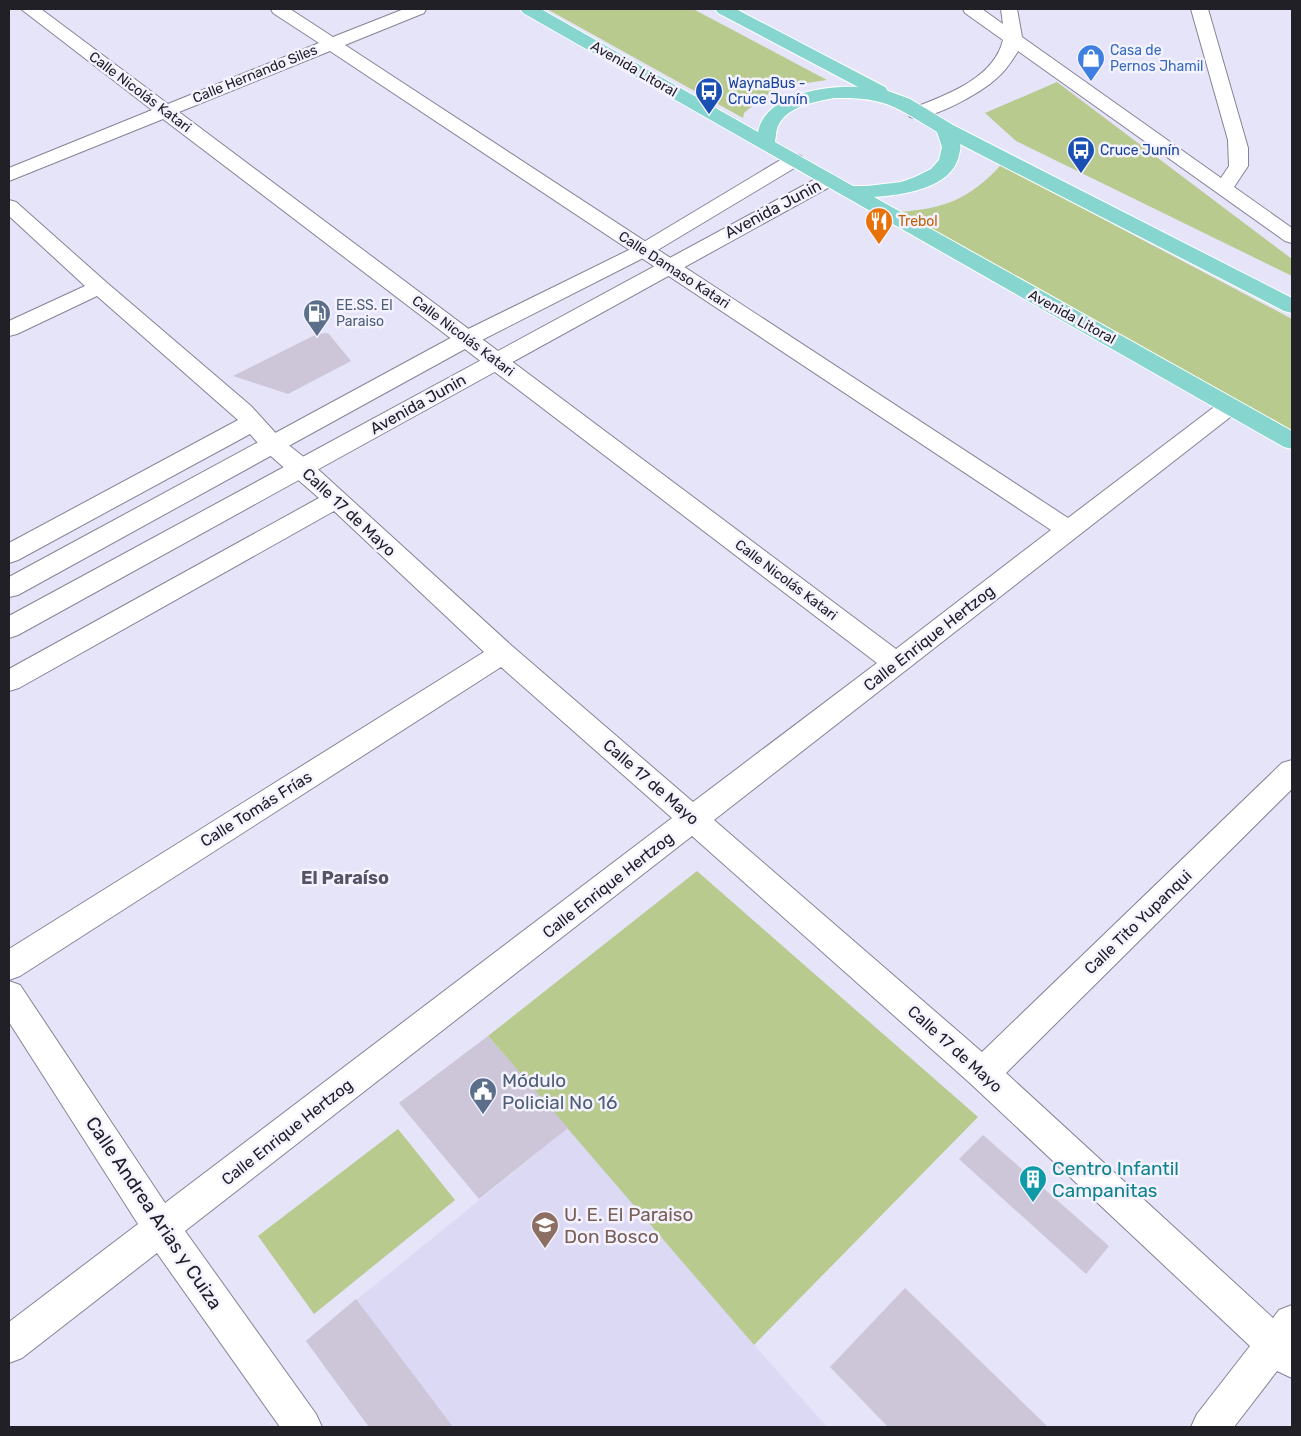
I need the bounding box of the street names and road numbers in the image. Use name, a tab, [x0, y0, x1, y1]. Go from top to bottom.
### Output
street label: Avenida Litoral	[588, 37, 680, 101]
street label: Calle Hernando Siles	[190, 41, 320, 107]
street label: Calle Nicolás Katari	[86, 48, 194, 136]
street label: Avenida Junin	[721, 176, 825, 242]
street label: Calle Damaso Katari	[615, 228, 733, 312]
street label: Avenida Litoral	[1026, 286, 1118, 348]
street label: Calle Nicolás Katari	[409, 292, 517, 380]
street label: Avenida Junin	[367, 370, 469, 438]
street label: Calle 17 de Mayo	[298, 464, 400, 560]
street label: Calle Nicolás Katari	[732, 536, 840, 624]
street label: Calle Enrique Hertzog	[860, 581, 998, 695]
street label: Calle 17 de Mayo	[599, 735, 703, 829]
street label: Calle Tomás Frías	[197, 767, 315, 851]
street label: Calle Enrique Hertzog	[539, 828, 677, 942]
street label: Calle Tito Yupanqui	[1080, 866, 1196, 978]
street label: Calle 17 de Mayo	[904, 1002, 1006, 1096]
street label: Calle Enrique Hertzog	[218, 1075, 356, 1189]
street label: Calle Andrea Arias y Cuiza	[81, 1112, 227, 1314]

